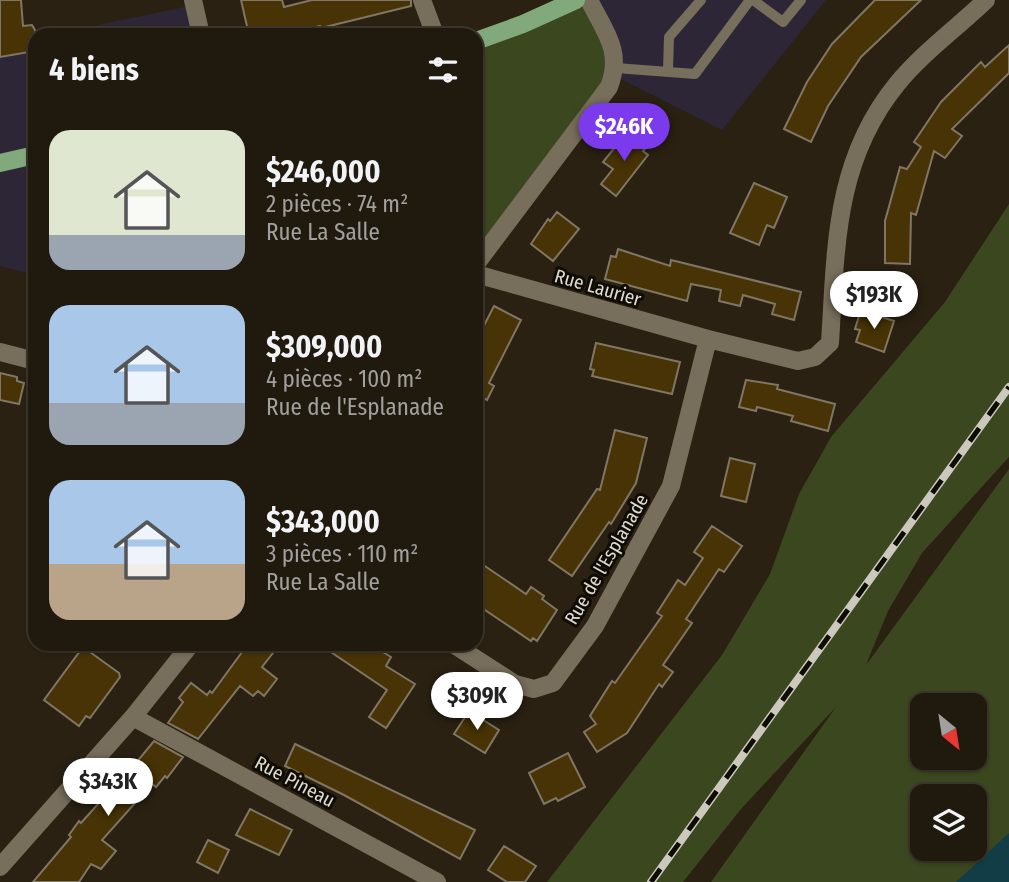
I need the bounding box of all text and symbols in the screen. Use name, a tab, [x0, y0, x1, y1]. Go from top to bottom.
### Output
icon: filters	[424, 51, 462, 89]
text: 4 biens	[49, 52, 139, 88]
pin: $246K	[575, 104, 673, 163]
text: $246K	[595, 112, 653, 140]
text: $246,000	[266, 154, 381, 190]
icon: home	[105, 158, 189, 242]
text: 2 pièces · 74 m²	[266, 190, 408, 218]
text: Rue La Salle	[266, 218, 380, 246]
street label: Rue Laurier	[552, 264, 644, 311]
pin: $193K	[825, 272, 923, 331]
text: $193K	[846, 280, 902, 308]
text: $309,000	[266, 329, 382, 365]
icon: home	[105, 333, 189, 417]
text: 4 pièces · 100 m²	[266, 365, 422, 393]
text: Rue de l'Esplanade	[266, 393, 444, 421]
street label: Rue de l'Esplanade	[560, 490, 653, 629]
text: $343,000	[266, 504, 380, 540]
icon: home	[105, 508, 189, 592]
text: 3 pièces · 110 m²	[266, 540, 418, 568]
text: Rue La Salle	[266, 568, 380, 596]
pin: $309K	[428, 672, 526, 732]
text: $309K	[447, 681, 507, 709]
north arrow	[910, 693, 987, 770]
map controls	[910, 693, 987, 861]
street label: Rue Pineau	[251, 751, 339, 812]
pin: $343K	[59, 758, 157, 818]
text: $343K	[79, 767, 137, 795]
button: layers	[910, 784, 987, 861]

